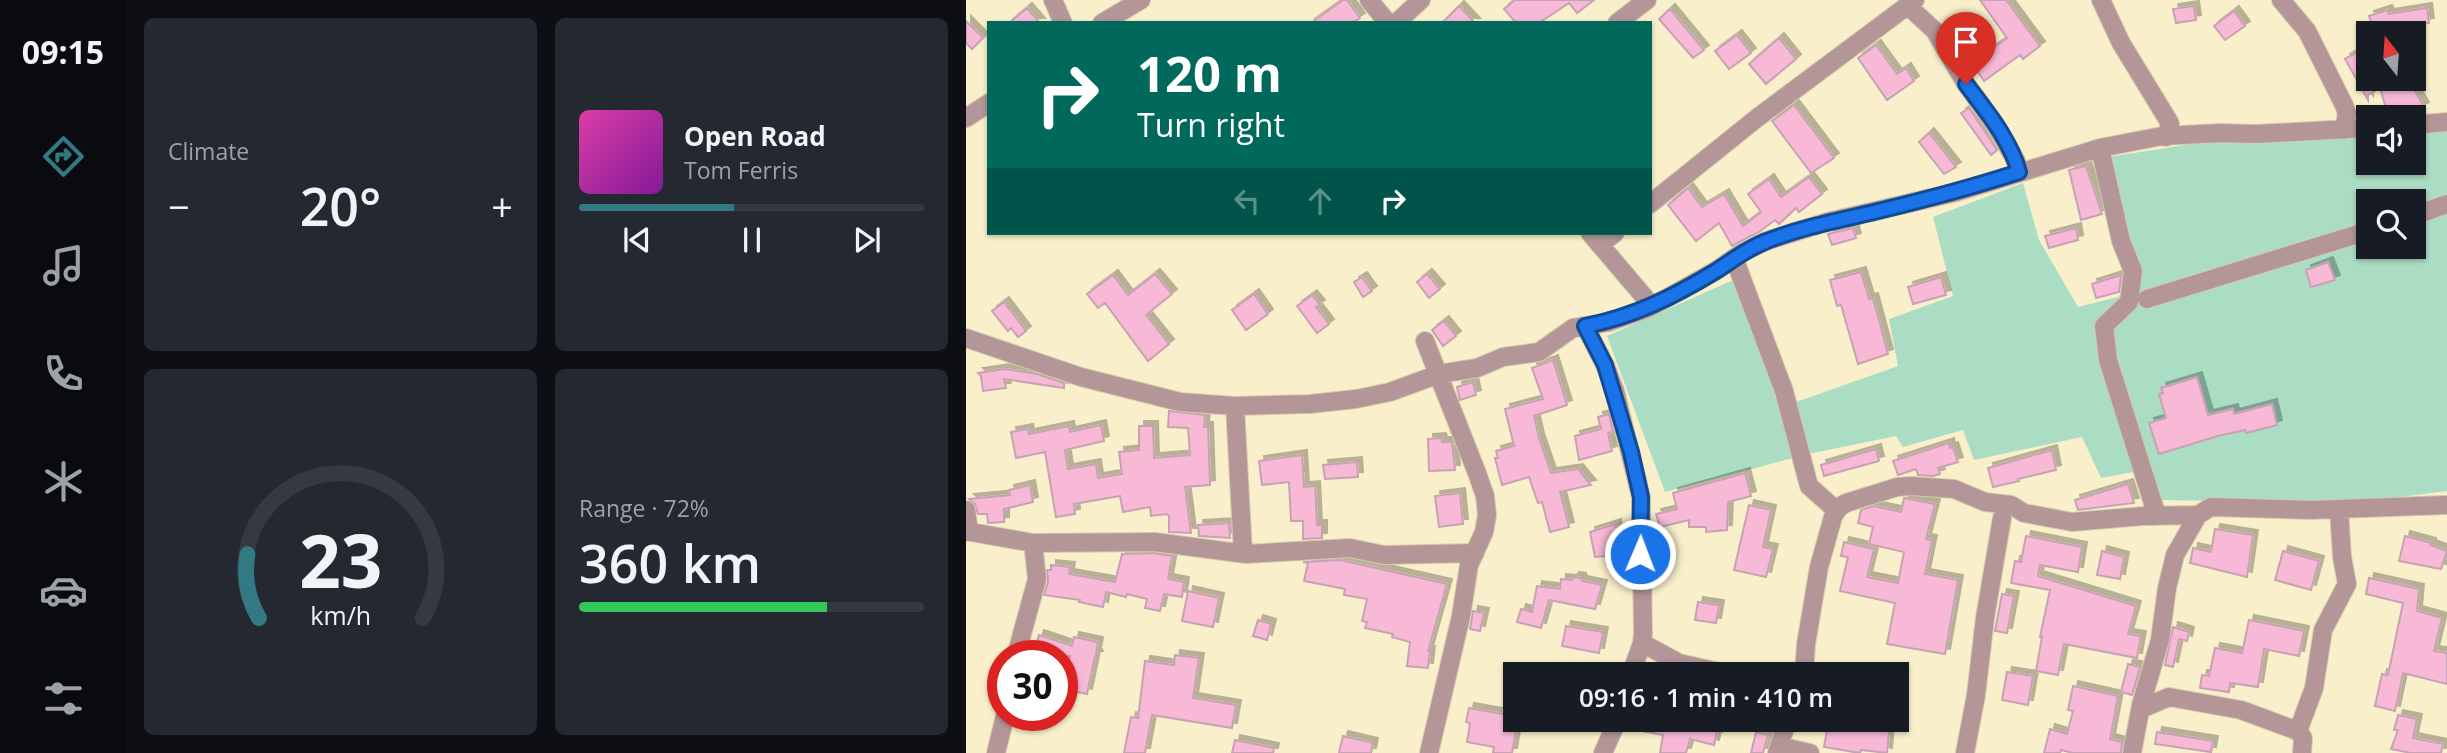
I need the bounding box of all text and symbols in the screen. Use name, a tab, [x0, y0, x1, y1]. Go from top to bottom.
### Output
pin	[1936, 12.0, 1996, 84]
north arrow	[2356, 21, 2426, 91]
map controls	[2356, 21, 2426, 259]
icon: arrive	[1947, 23, 1985, 61]
text: 09:15	[22, 30, 104, 73]
text: 120 m	[1137, 40, 1282, 106]
icon: right	[1022, 49, 1113, 140]
text: Turn right	[1137, 103, 1285, 146]
button: sound	[2356, 105, 2426, 175]
text: Open Road	[684, 118, 826, 154]
icon: directions	[39, 132, 88, 181]
text: Climate	[168, 135, 249, 167]
text: Tom Ferris	[684, 154, 798, 186]
text: 20°	[300, 170, 381, 241]
text: −	[168, 180, 190, 232]
text: +	[491, 180, 513, 232]
icon: left	[1228, 182, 1266, 220]
icon: ahead	[1301, 182, 1339, 220]
icon: right	[1374, 182, 1412, 220]
button: search	[2356, 189, 2426, 259]
icon: previous	[618, 221, 656, 259]
icon: pause	[733, 221, 771, 259]
icon: next	[848, 221, 886, 259]
icon: music	[39, 241, 88, 290]
icon: phone	[39, 349, 88, 398]
icon: climate	[39, 457, 88, 506]
text: Range · 72%	[579, 492, 709, 524]
text: 23	[299, 510, 382, 609]
position arrow	[1603, 517, 1677, 591]
text: 360 km	[579, 527, 761, 598]
icon: car	[39, 566, 88, 615]
text: km/h	[310, 598, 371, 632]
speed limit sign: 30	[987, 640, 1078, 731]
icon: filters	[39, 674, 88, 723]
text: 09:16 · 1 min · 410 m	[1579, 679, 1833, 715]

